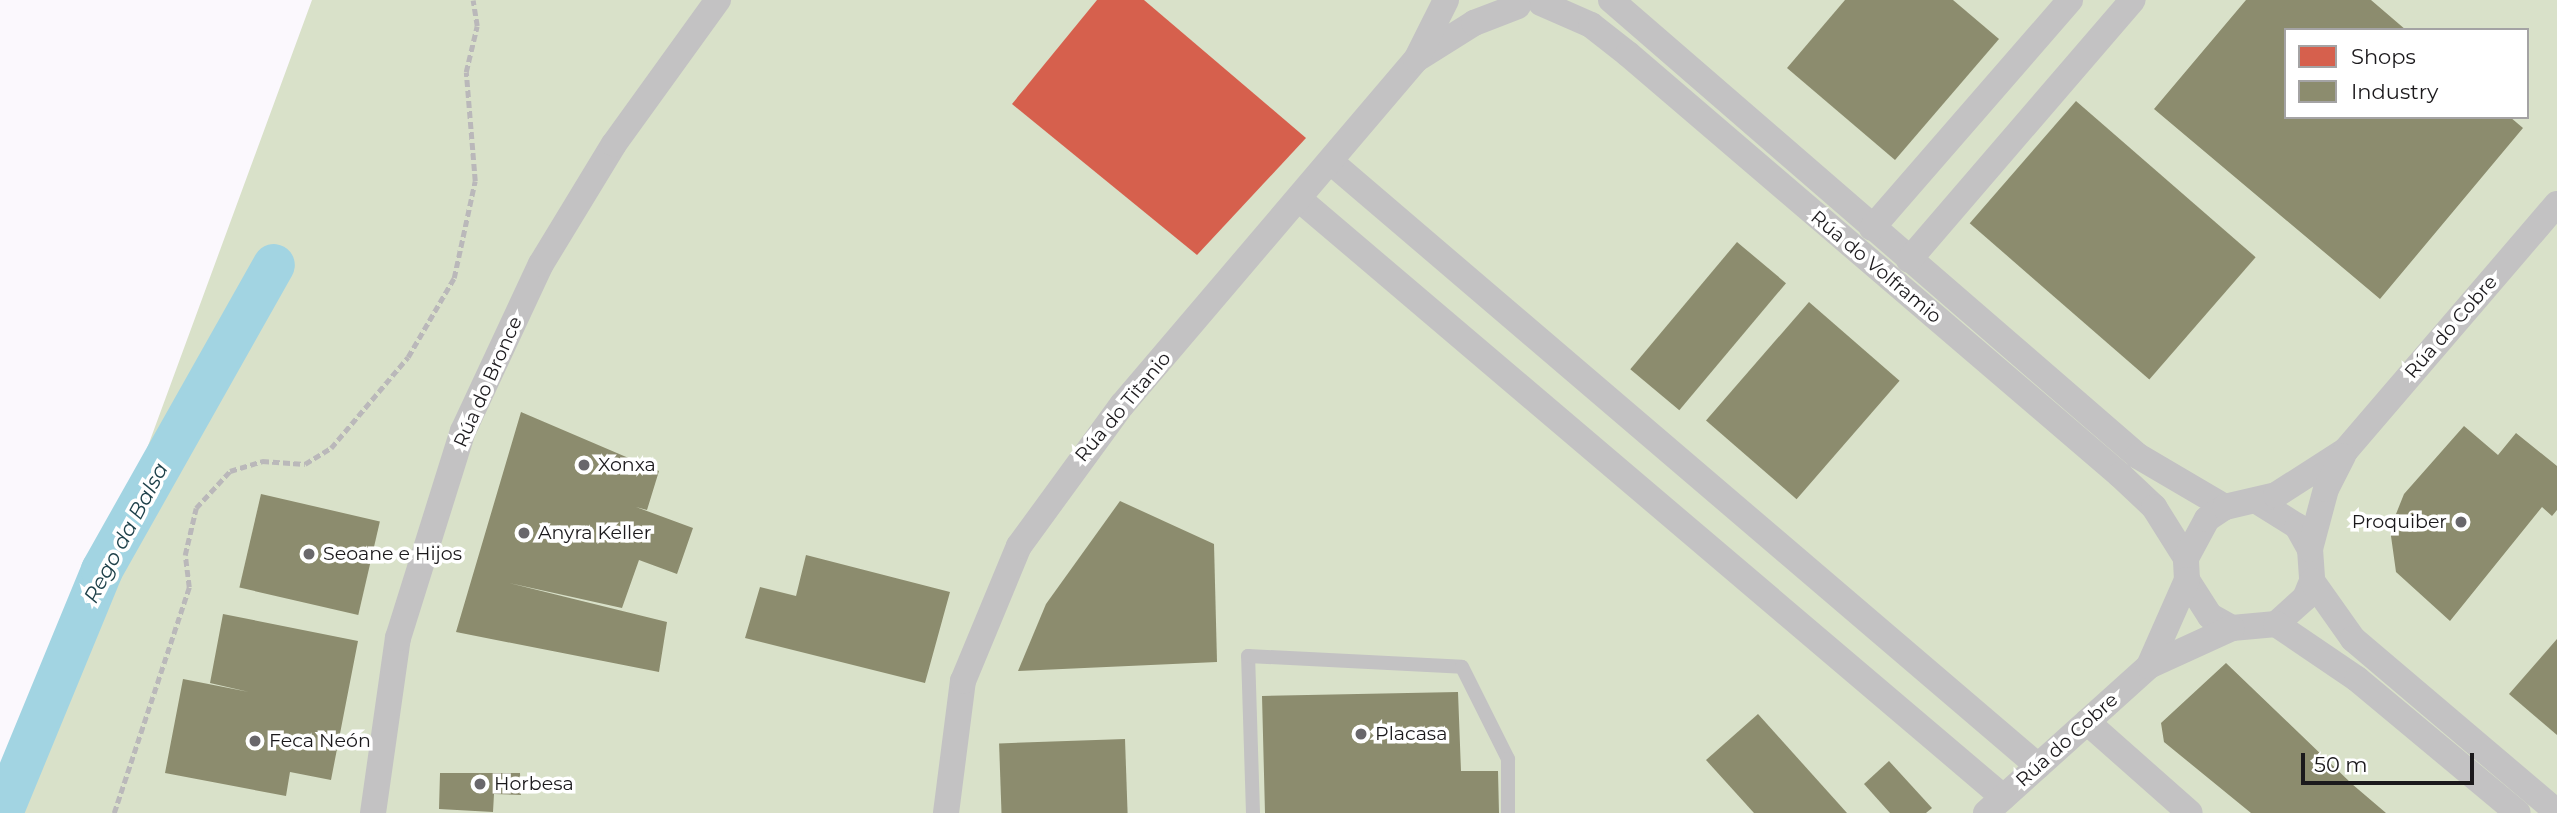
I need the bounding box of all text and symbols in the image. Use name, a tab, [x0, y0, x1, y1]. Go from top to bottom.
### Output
legend	[2284, 28, 2529, 119]
text: Shops	[2351, 44, 2416, 69]
text: Industry	[2351, 79, 2438, 104]
street label: Rúa do Volframio	[1806, 206, 1946, 328]
street label: Rúa do Cobre	[2400, 271, 2502, 383]
street label: Rúa do Bronce	[449, 313, 527, 451]
street label: Rúa do Titanio	[1070, 347, 1176, 467]
place label: Xonxa	[598, 454, 656, 476]
marker: Xonxa	[576, 457, 592, 473]
water label: Rego da Balsa	[78, 459, 174, 607]
place label: Proquiber	[2352, 511, 2447, 533]
marker: Proquiber	[2453, 514, 2469, 530]
place label: Anyra Keller	[538, 522, 651, 544]
marker: Anyra Keller	[516, 525, 532, 541]
place label: Seoane e Hijos	[323, 543, 462, 565]
marker: Seoane e Hijos	[301, 546, 317, 562]
street label: Rúa do Cobre	[2011, 688, 2123, 792]
place label: Placasa	[1375, 723, 1447, 745]
marker: Placasa	[1353, 726, 1369, 742]
place label: Feca Neón	[269, 730, 371, 752]
marker: Feca Neón	[247, 733, 263, 749]
scale bar	[2305, 740, 2478, 784]
text: 50 m	[2314, 752, 2368, 777]
place label: Horbesa	[494, 773, 574, 795]
marker: Horbesa	[472, 776, 488, 792]

